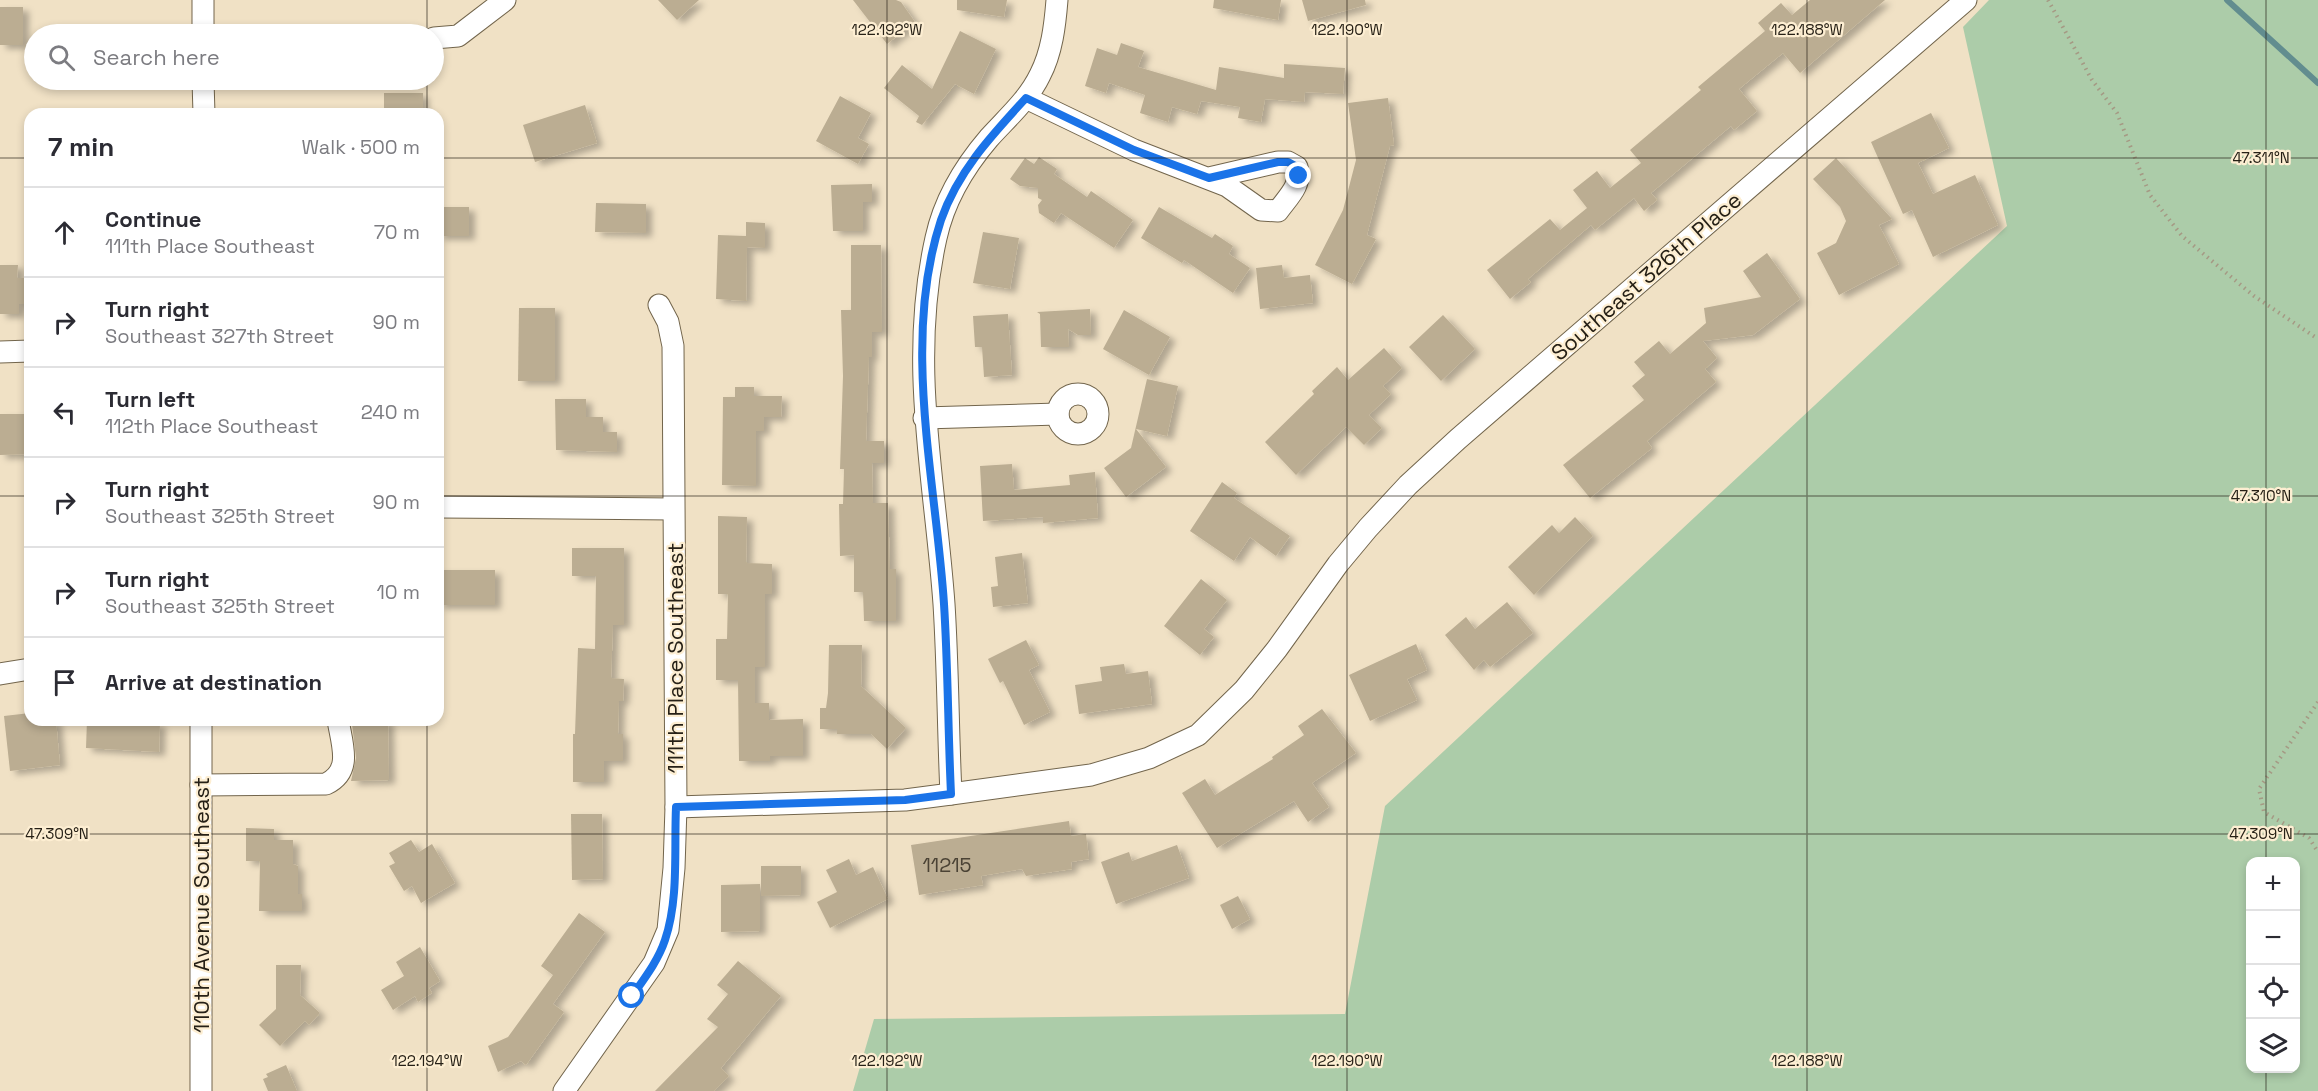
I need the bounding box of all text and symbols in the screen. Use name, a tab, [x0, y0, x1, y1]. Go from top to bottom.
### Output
text: 122.192°W	[852, 20, 922, 39]
text: 122.190°W	[1311, 20, 1383, 39]
text: 122.188°W	[1771, 20, 1843, 39]
search box	[24, 24, 444, 90]
icon: search	[45, 41, 78, 74]
text: Search here	[93, 43, 220, 71]
text: 7 min	[48, 130, 114, 164]
text: Walk · 500 m	[302, 134, 420, 160]
text: 47.311°N	[2232, 148, 2290, 167]
route end	[1285, 162, 1311, 188]
street label: Southeast 326th Place	[1545, 186, 1747, 366]
text: Continue	[105, 205, 201, 233]
icon: ahead	[48, 216, 81, 249]
text: 70 m	[374, 219, 420, 245]
text: 111th Place Southeast	[105, 233, 315, 259]
text: Turn right	[105, 295, 210, 323]
icon: right	[48, 306, 81, 339]
text: 90 m	[373, 309, 420, 335]
text: Southeast 327th Street	[105, 323, 334, 349]
text: Turn left	[105, 385, 195, 413]
icon: left	[48, 396, 81, 429]
text: 240 m	[361, 399, 420, 425]
text: 112th Place Southeast	[105, 413, 319, 439]
text: Turn right	[105, 475, 210, 503]
icon: right	[48, 486, 81, 519]
text: 47.310°N	[2231, 486, 2291, 505]
text: 90 m	[373, 489, 420, 515]
text: Southeast 325th Street	[105, 503, 335, 529]
street label: 111th Place Southeast	[661, 543, 689, 773]
text: Turn right	[105, 565, 210, 593]
icon: right	[48, 576, 81, 609]
text: 10 m	[376, 579, 420, 605]
text: Southeast 325th Street	[105, 593, 335, 619]
icon: arrive	[48, 666, 81, 699]
text: Arrive at destination	[105, 668, 322, 696]
street label: 110th Avenue Southeast	[187, 777, 215, 1033]
text: 47.309°N	[25, 824, 89, 843]
text: 47.309°N	[2229, 824, 2293, 843]
house number: 11215	[922, 852, 972, 878]
map controls	[2246, 857, 2300, 1073]
button: +	[2246, 857, 2300, 911]
button: −	[2246, 911, 2300, 965]
button: locate	[2246, 965, 2300, 1019]
route start	[618, 982, 644, 1008]
button: layers	[2246, 1019, 2300, 1073]
text: 122.194°W	[391, 1051, 463, 1070]
text: 122.192°W	[852, 1051, 922, 1070]
text: 122.190°W	[1311, 1051, 1383, 1070]
text: 122.188°W	[1771, 1051, 1843, 1070]

